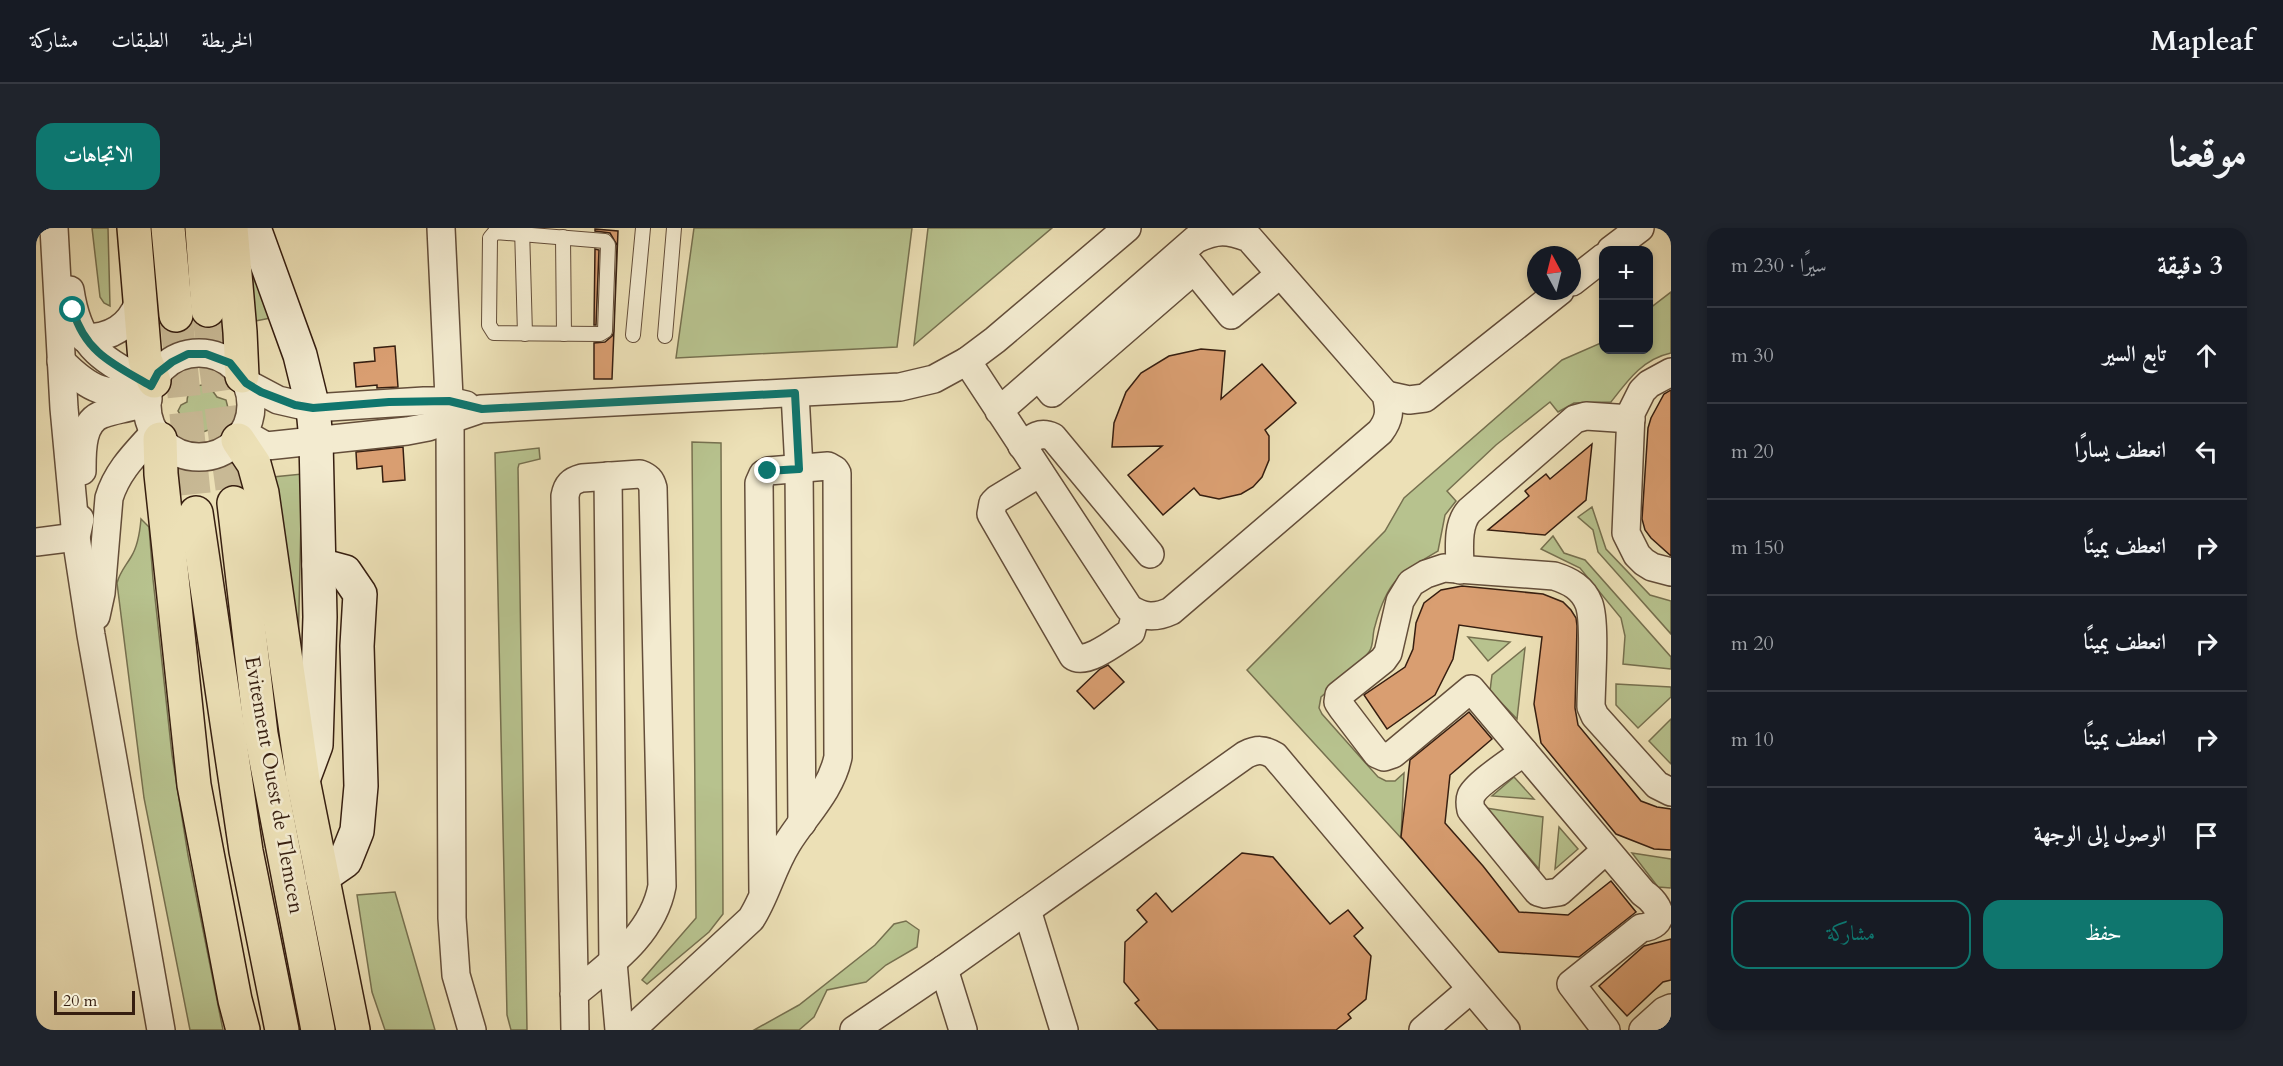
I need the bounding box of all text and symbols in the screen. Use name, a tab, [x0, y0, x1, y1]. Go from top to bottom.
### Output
text: Mapleaf	[2150, 22, 2253, 60]
text: مشاركة	[30, 26, 78, 55]
text: الطبقات	[111, 26, 168, 55]
text: الخريطة	[201, 26, 253, 55]
button: الاتجاهات	[36, 123, 160, 190]
text: موقعنا	[2169, 124, 2247, 181]
north arrow	[1527, 246, 1581, 300]
map controls	[1599, 246, 1653, 354]
button: +	[1599, 246, 1653, 300]
text: 3 دقيقة	[2157, 248, 2223, 283]
text: سيرًا · 230 m	[1731, 252, 1827, 279]
route start	[59, 296, 85, 322]
button: −	[1599, 300, 1653, 354]
text: تابع السير	[2103, 339, 2166, 369]
icon: ahead	[2190, 339, 2223, 372]
text: 30 m	[1731, 342, 1774, 369]
text: انعطف يسارًا	[2075, 435, 2166, 465]
icon: left	[2190, 435, 2223, 468]
text: 20 m	[1731, 438, 1774, 465]
route end	[754, 457, 780, 483]
text: انعطف يمينًا	[2083, 531, 2166, 561]
icon: right	[2190, 531, 2223, 564]
text: 150 m	[1731, 534, 1784, 561]
text: انعطف يمينًا	[2083, 627, 2166, 657]
icon: right	[2190, 627, 2223, 660]
text: 20 m	[1731, 630, 1774, 657]
street label: Evitement Ouest de Tlemcen	[237, 654, 311, 916]
text: انعطف يمينًا	[2083, 723, 2166, 753]
icon: right	[2190, 723, 2223, 756]
text: 10 m	[1731, 726, 1774, 753]
text: الوصول إلى الوجهة	[2034, 819, 2166, 849]
icon: arrive	[2190, 819, 2223, 852]
button: مشاركة	[1731, 900, 1971, 969]
button: حفظ	[1983, 900, 2223, 969]
scale bar	[54, 988, 135, 1016]
text: 20 m	[63, 990, 97, 1012]

